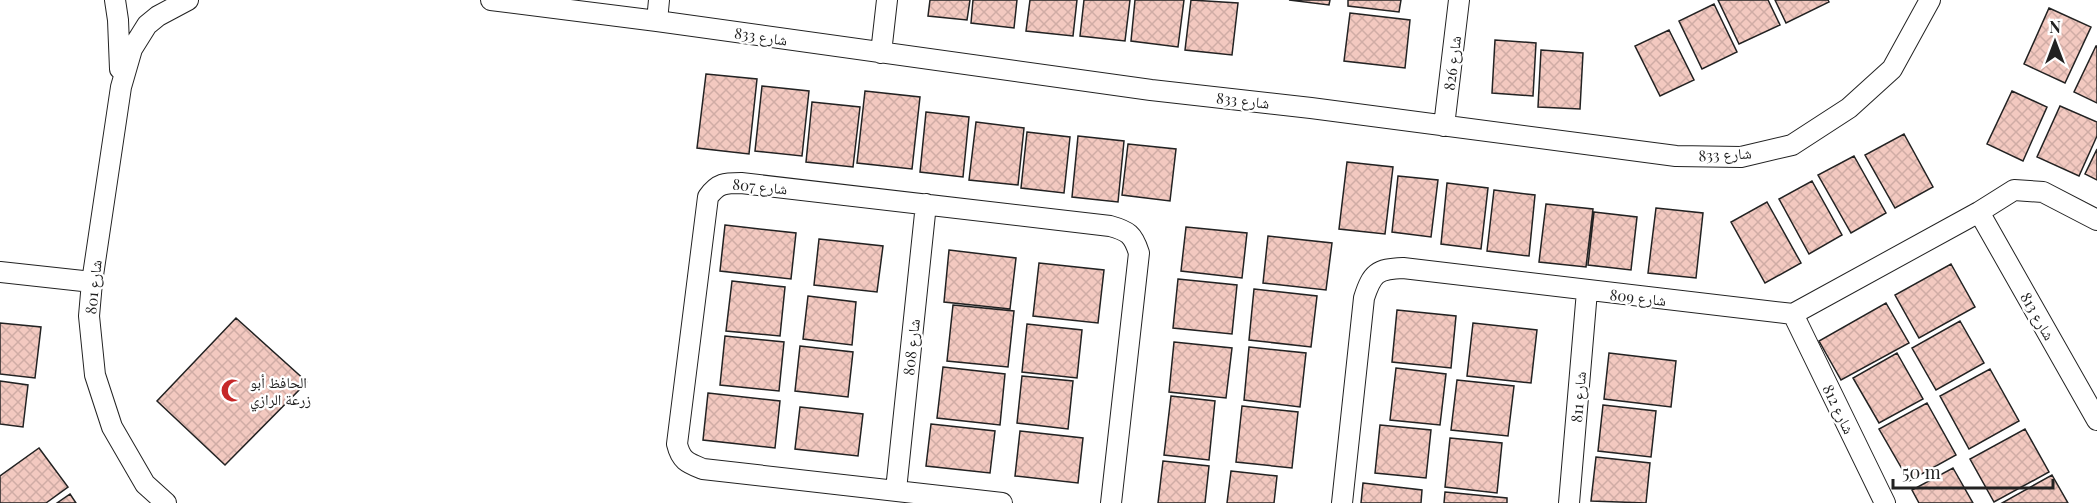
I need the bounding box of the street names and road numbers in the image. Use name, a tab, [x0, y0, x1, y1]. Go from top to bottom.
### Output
street label: شارع 833	[733, 22, 789, 51]
street label: شارع 826	[1439, 34, 1466, 92]
street label: شارع 833	[1215, 87, 1271, 114]
street label: شارع 833	[1698, 143, 1752, 166]
street label: شارع 807	[732, 174, 788, 199]
street label: شارع 801	[80, 259, 107, 315]
street label: شارع 809	[1609, 284, 1667, 311]
street label: شارع 813	[2015, 288, 2060, 344]
street label: شارع 808	[898, 318, 925, 376]
street label: شارع 811	[1566, 371, 1591, 423]
street label: شارع 812	[1818, 381, 1860, 438]

